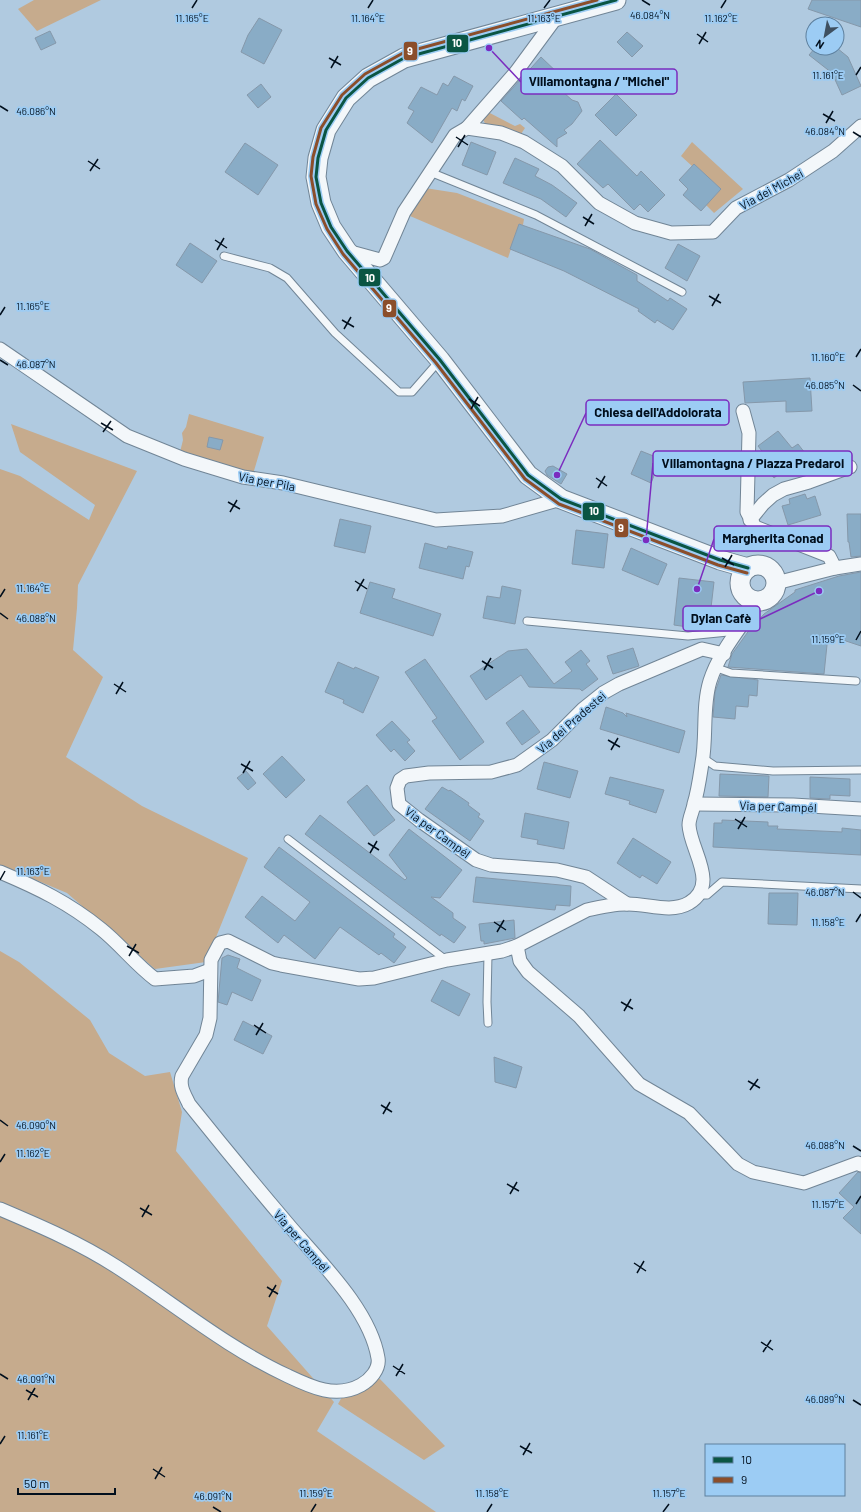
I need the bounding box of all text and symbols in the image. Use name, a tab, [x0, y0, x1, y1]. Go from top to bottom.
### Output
text: 46.084°N	[630, 9, 670, 21]
text: 11.165°E	[175, 12, 209, 24]
text: 11.164°E	[351, 12, 385, 24]
text: 11.163°E	[527, 12, 561, 24]
text: 11.162°E	[704, 12, 738, 24]
north arrow	[805, 16, 845, 56]
line badge: 10	[446, 34, 469, 53]
text: 10	[452, 36, 462, 49]
text: N	[813, 37, 826, 52]
line badge: 9	[403, 41, 418, 61]
text: 9	[407, 44, 413, 57]
callout: Villamontagna / "Michei"	[521, 69, 677, 94]
text: 11.161°E	[812, 69, 844, 81]
text: Villamontagna / "Michei"	[529, 73, 670, 89]
text: 46.086°N	[16, 105, 56, 117]
text: 46.084°N	[805, 125, 845, 137]
street label: Via dei Michei	[737, 166, 805, 212]
line badge: 10	[358, 268, 381, 287]
text: 10	[365, 271, 375, 284]
line badge: 9	[382, 299, 397, 318]
text: 11.165°E	[16, 300, 50, 312]
text: 9	[386, 301, 392, 314]
text: 11.160°E	[811, 351, 845, 363]
text: 46.087°N	[16, 358, 56, 370]
text: 46.085°N	[805, 379, 845, 391]
callout: Chiesa dell'Addolorata	[586, 400, 729, 425]
text: Chiesa dell'Addolorata	[594, 404, 722, 420]
callout: Villamontagna / Piazza Predaroi	[653, 451, 852, 476]
text: Villamontagna / Piazza Predaroi	[662, 455, 844, 471]
street label: Via per Pila	[237, 469, 297, 493]
line badge: 10	[582, 502, 605, 521]
text: 10	[589, 504, 599, 517]
line badge: 9	[614, 518, 629, 538]
text: 9	[618, 521, 624, 534]
callout: Margherita Conad	[714, 526, 831, 551]
text: Margherita Conad	[722, 530, 824, 546]
text: 11.164°E	[16, 582, 50, 594]
callout: Dylan Cafè	[683, 606, 760, 631]
text: Dylan Cafè	[691, 610, 751, 626]
text: 46.088°N	[16, 612, 56, 624]
text: 11.159°E	[811, 633, 845, 645]
street label: Via dei Pradestei	[534, 688, 608, 756]
street label: Via per Campél	[739, 798, 817, 814]
street label: Via per Campél	[403, 804, 473, 860]
text: 11.163°E	[16, 865, 50, 877]
text: 46.087°N	[805, 886, 845, 898]
text: 11.158°E	[811, 916, 845, 928]
text: 46.090°N	[16, 1119, 56, 1131]
text: 46.088°N	[805, 1139, 845, 1151]
text: 11.162°E	[16, 1147, 50, 1159]
text: 11.157°E	[811, 1198, 845, 1210]
street label: Via per Campél	[271, 1207, 333, 1275]
text: 46.091°N	[17, 1373, 55, 1385]
text: 46.089°N	[805, 1393, 845, 1405]
text: 11.161°E	[17, 1429, 49, 1441]
legend	[705, 1444, 845, 1496]
text: 10	[741, 1452, 752, 1466]
scale bar	[18, 1470, 115, 1496]
text: 9	[741, 1472, 747, 1486]
text: 50 m	[24, 1476, 49, 1490]
text: 11.159°E	[299, 1487, 333, 1499]
text: 11.158°E	[475, 1487, 509, 1499]
text: 11.157°E	[652, 1487, 686, 1499]
text: 46.091°N	[194, 1490, 232, 1502]

